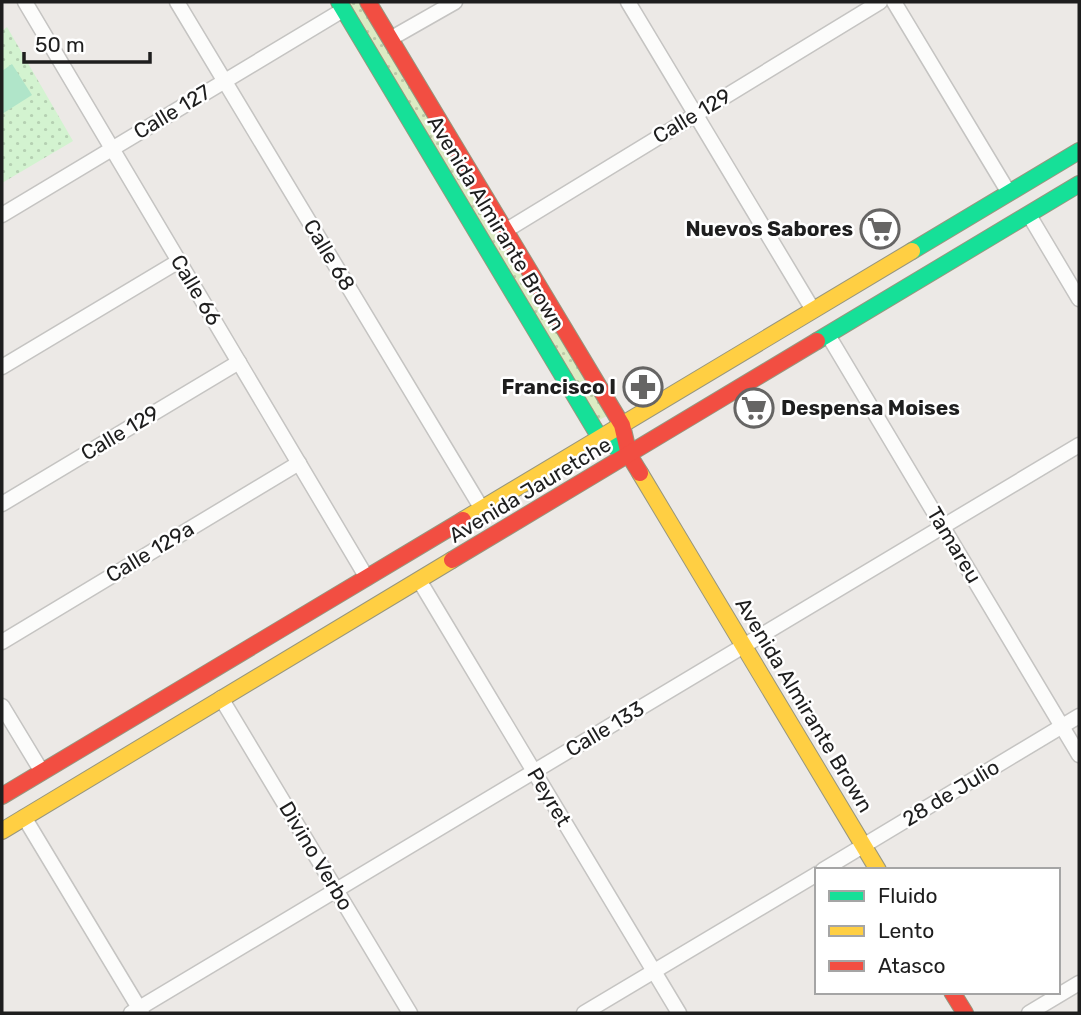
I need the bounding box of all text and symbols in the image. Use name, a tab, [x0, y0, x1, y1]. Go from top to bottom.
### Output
scale bar	[24, 21, 150, 65]
text: 50 m	[35, 32, 85, 57]
street label: Calle 127	[129, 79, 215, 144]
street label: Calle 129	[648, 83, 735, 149]
street label: Avenida Almirante Brown	[422, 111, 571, 335]
supermarket icon: Nuevos Sabores	[859, 208, 901, 250]
street label: Calle 68	[298, 215, 360, 295]
place label: Nuevos Sabores	[685, 216, 853, 241]
street label: Calle 66	[166, 250, 227, 330]
pharmacy icon: Francisco I	[622, 366, 664, 408]
place label: Francisco I	[501, 374, 616, 399]
supermarket icon: Despensa Moises	[733, 387, 775, 429]
place label: Despensa Moises	[781, 395, 960, 420]
street label: Calle 129	[76, 400, 163, 466]
street label: Avenida Jauretche	[444, 431, 615, 548]
street label: Tamareu	[922, 502, 987, 587]
street label: Calle 129a	[101, 516, 198, 588]
street label: Avenida Almirante Brown	[730, 593, 879, 817]
street label: Calle 133	[561, 695, 648, 762]
street label: 28 de Julio	[898, 754, 1004, 831]
street label: Peyret	[522, 763, 577, 831]
street label: Divino Verbo	[274, 797, 359, 915]
legend	[815, 868, 1060, 994]
text: Fluido	[878, 883, 938, 908]
text: Lento	[878, 918, 934, 943]
text: Atasco	[878, 953, 946, 978]

